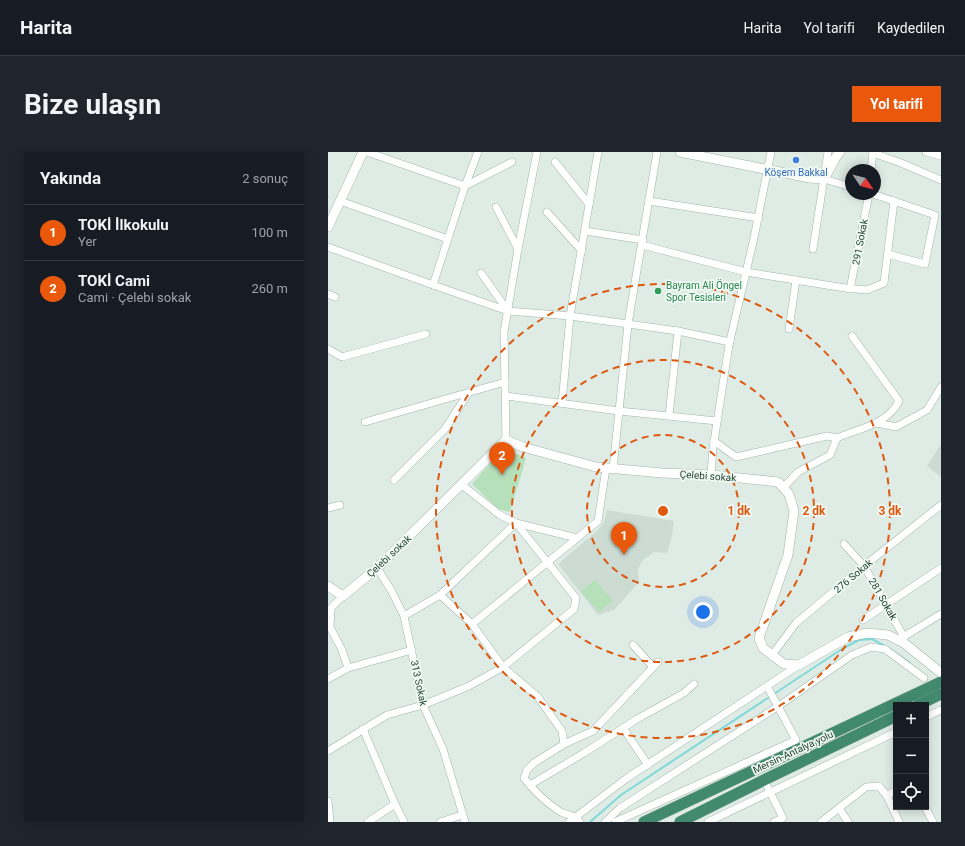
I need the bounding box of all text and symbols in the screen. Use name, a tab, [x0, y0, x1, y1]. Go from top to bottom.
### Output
text: Harita	[20, 16, 72, 39]
text: Harita	[744, 20, 782, 36]
text: Yol tarifi	[804, 20, 855, 36]
text: Kaydedilen	[877, 20, 945, 36]
button: Yol tarifi	[852, 86, 941, 122]
text: Bize ulaşın	[24, 88, 161, 121]
marker: Köşem Bakkal	[791, 155, 801, 165]
north arrow	[845, 164, 881, 200]
place label: Köşem Bakkal	[764, 167, 828, 178]
text: Yakında	[40, 168, 101, 188]
text: 2 sonuç	[242, 171, 288, 186]
text: TOKİ İlkokulu	[78, 216, 169, 234]
street label: 291 Sokak	[850, 217, 870, 266]
text: 1	[49, 225, 57, 240]
text: 100 m	[251, 225, 288, 240]
text: Yer	[78, 234, 97, 249]
text: TOKİ Cami	[78, 272, 150, 290]
place label: Bayram Ali Öngel Spor Tesisleri	[666, 279, 742, 303]
text: 2	[49, 281, 57, 296]
text: 260 m	[251, 281, 288, 296]
marker: Bayram Ali Öngel Spor Tesisleri	[653, 286, 663, 296]
text: Cami · Çelebi sokak	[78, 290, 191, 305]
pin: 2	[489, 442, 515, 475]
street label: Çelebi sokak	[679, 469, 738, 484]
centre of rings	[656, 504, 670, 518]
text: 1 dk	[727, 504, 751, 518]
text: 2 dk	[802, 504, 826, 518]
text: 3 dk	[878, 504, 902, 518]
pin: 1	[611, 522, 637, 555]
street label: Çelebi sokak	[365, 532, 414, 579]
street label: 276 Sokak	[832, 556, 875, 595]
street label: 281 Sokak	[867, 576, 900, 623]
your location	[693, 602, 713, 622]
street label: 313 Sokak	[409, 659, 429, 708]
map controls	[893, 702, 929, 810]
button: +	[893, 702, 929, 738]
street label: Mersin-Antalya yolu	[751, 729, 835, 775]
button: −	[893, 738, 929, 774]
button: locate	[893, 774, 929, 810]

